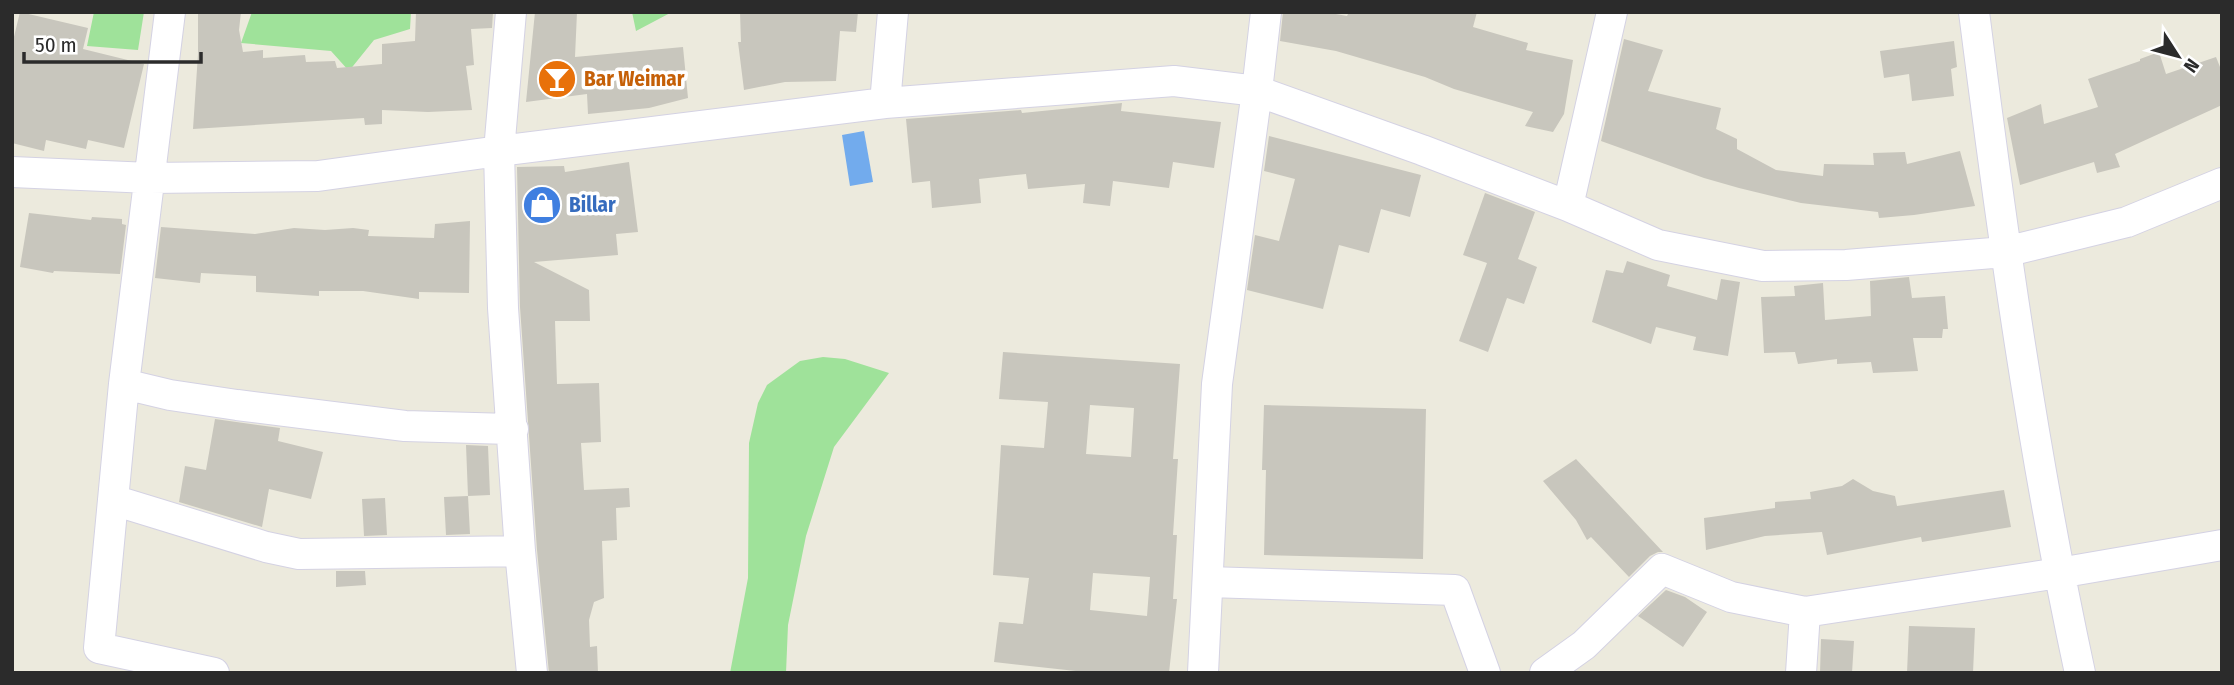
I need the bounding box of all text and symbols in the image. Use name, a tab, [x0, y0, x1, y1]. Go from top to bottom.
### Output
scale bar	[24, 21, 201, 65]
north arrow	[2143, 21, 2213, 91]
text: 50 m	[35, 32, 77, 58]
text: N	[2179, 54, 2204, 77]
bar icon: Bar Weimar	[536, 58, 578, 100]
place label: Bar Weimar	[584, 66, 685, 92]
shop icon: Billar	[521, 184, 563, 226]
place label: Billar	[569, 192, 616, 218]

